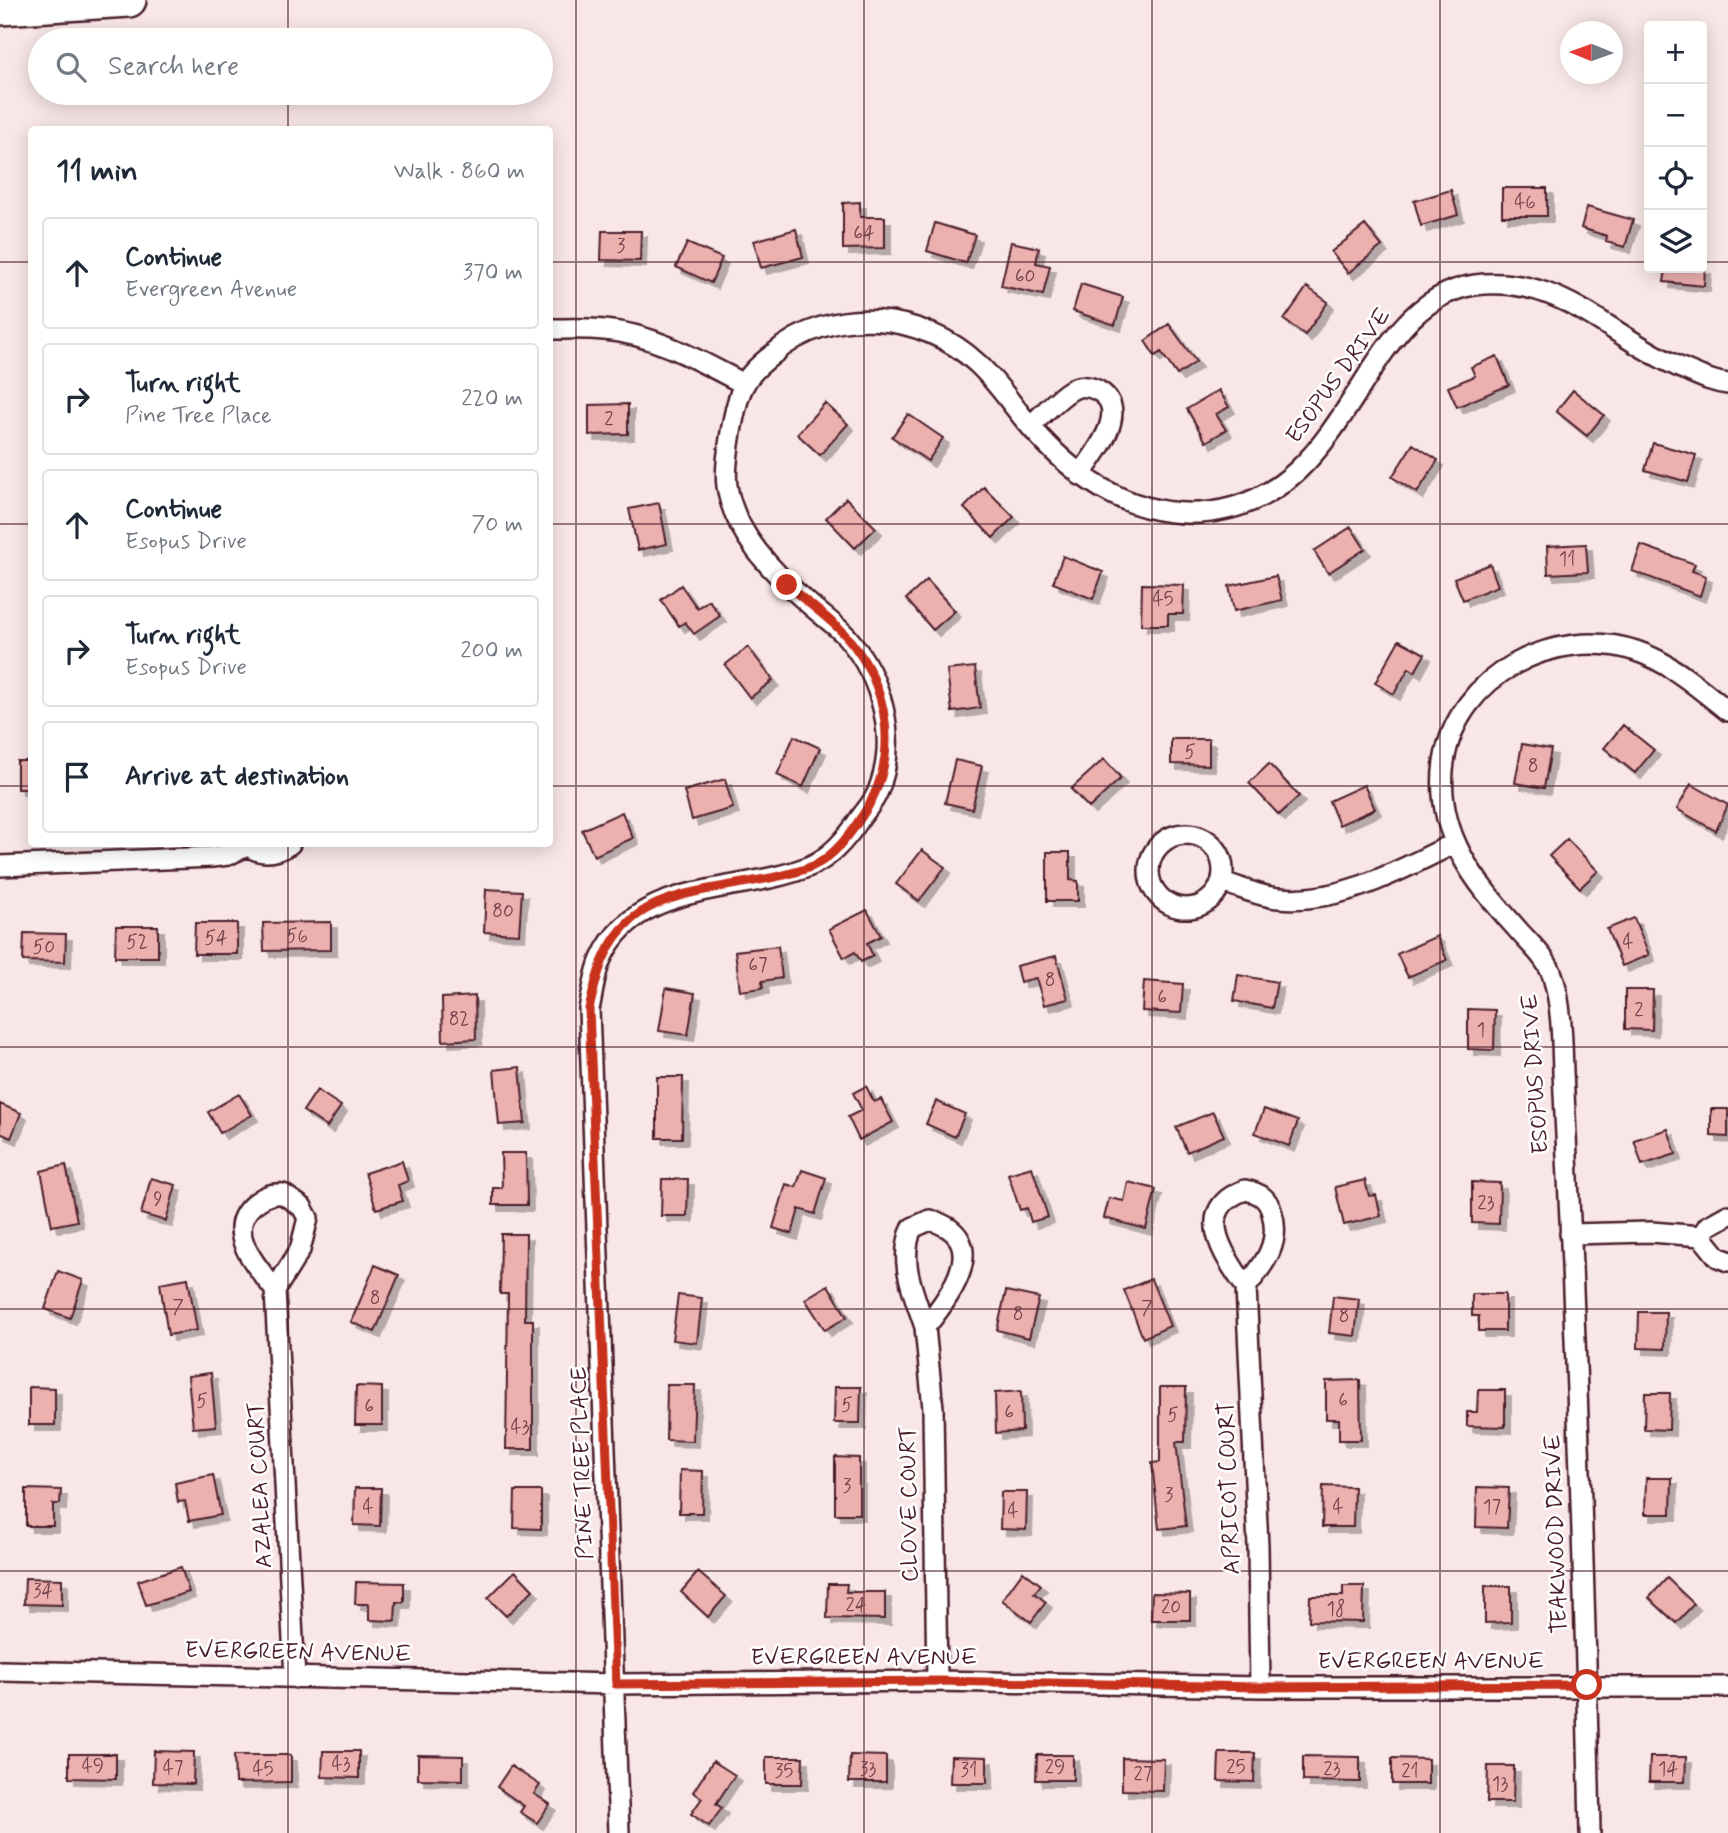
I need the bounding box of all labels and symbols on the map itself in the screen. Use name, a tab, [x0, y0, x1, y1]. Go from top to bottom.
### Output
north arrow	[1560, 21, 1623, 84]
house number: 46	[1514, 190, 1536, 215]
house number: 64	[853, 221, 875, 246]
house number: 3	[617, 234, 626, 259]
house number: 60	[1015, 264, 1035, 289]
street label: ESOPUS DRIVE	[1280, 302, 1398, 450]
house number: 2	[604, 407, 614, 432]
house number: 11	[1559, 547, 1575, 572]
route end	[771, 569, 802, 600]
house number: 45	[1152, 587, 1174, 612]
house number: 5	[1184, 740, 1196, 765]
house number: 8	[1528, 754, 1538, 779]
house number: 80	[492, 899, 514, 924]
house number: 56	[286, 924, 308, 949]
house number: 54	[205, 926, 227, 951]
house number: 52	[126, 930, 148, 955]
house number: 4	[1622, 930, 1634, 955]
house number: 50	[33, 935, 55, 960]
house number: 67	[748, 953, 768, 978]
house number: 8	[1045, 968, 1055, 993]
house number: 6	[1157, 985, 1167, 1010]
street label: ESOPUS DRIVE	[1515, 993, 1557, 1155]
house number: 2	[1634, 998, 1644, 1023]
house number: 82	[449, 1007, 469, 1032]
house number: 1	[1477, 1018, 1485, 1043]
house number: 9	[153, 1187, 163, 1212]
house number: 23	[1477, 1191, 1495, 1216]
house number: 8	[370, 1286, 380, 1311]
house number: 7	[172, 1295, 184, 1320]
house number: 7	[1141, 1296, 1153, 1321]
house number: 8	[1013, 1302, 1023, 1327]
house number: 8	[1339, 1304, 1349, 1329]
street label: PINE TREE PLACE	[565, 1366, 601, 1560]
house number: 6	[1338, 1388, 1348, 1413]
house number: 5	[196, 1389, 208, 1414]
house number: 5	[841, 1393, 853, 1418]
house number: 6	[364, 1394, 374, 1419]
house number: 6	[1004, 1400, 1014, 1425]
street label: AZALEA COURT	[242, 1401, 280, 1569]
street label: APRICOT COURT	[1212, 1401, 1248, 1575]
house number: 5	[1167, 1403, 1179, 1428]
house number: 43	[510, 1415, 530, 1440]
street label: CLOVE COURT	[894, 1426, 926, 1582]
street label: TEAKWOOD DRIVE	[1539, 1434, 1575, 1634]
house number: 3	[843, 1474, 852, 1499]
house number: 3	[1165, 1483, 1174, 1508]
house number: 4	[362, 1495, 374, 1520]
house number: 4	[1332, 1495, 1344, 1520]
house number: 17	[1483, 1495, 1501, 1520]
house number: 4	[1007, 1499, 1019, 1524]
house number: 34	[33, 1579, 53, 1604]
house number: 24	[846, 1593, 866, 1618]
house number: 20	[1161, 1595, 1181, 1620]
house number: 18	[1327, 1597, 1345, 1622]
street label: EVERGREEN AVENUE	[185, 1636, 411, 1670]
street label: EVERGREEN AVENUE	[751, 1643, 977, 1673]
street label: EVERGREEN AVENUE	[1318, 1647, 1544, 1677]
route start	[1571, 1669, 1602, 1700]
house number: 43	[331, 1752, 351, 1777]
house number: 49	[82, 1754, 104, 1779]
house number: 29	[1045, 1755, 1065, 1780]
house number: 25	[1226, 1755, 1246, 1780]
house number: 47	[163, 1756, 183, 1781]
house number: 45	[252, 1757, 274, 1782]
house number: 33	[860, 1757, 876, 1782]
house number: 23	[1323, 1757, 1341, 1782]
house number: 14	[1658, 1757, 1678, 1782]
house number: 31	[961, 1758, 977, 1783]
house number: 35	[775, 1759, 793, 1784]
house number: 21	[1401, 1759, 1419, 1784]
house number: 27	[1134, 1762, 1152, 1787]
house number: 13	[1492, 1772, 1508, 1797]

